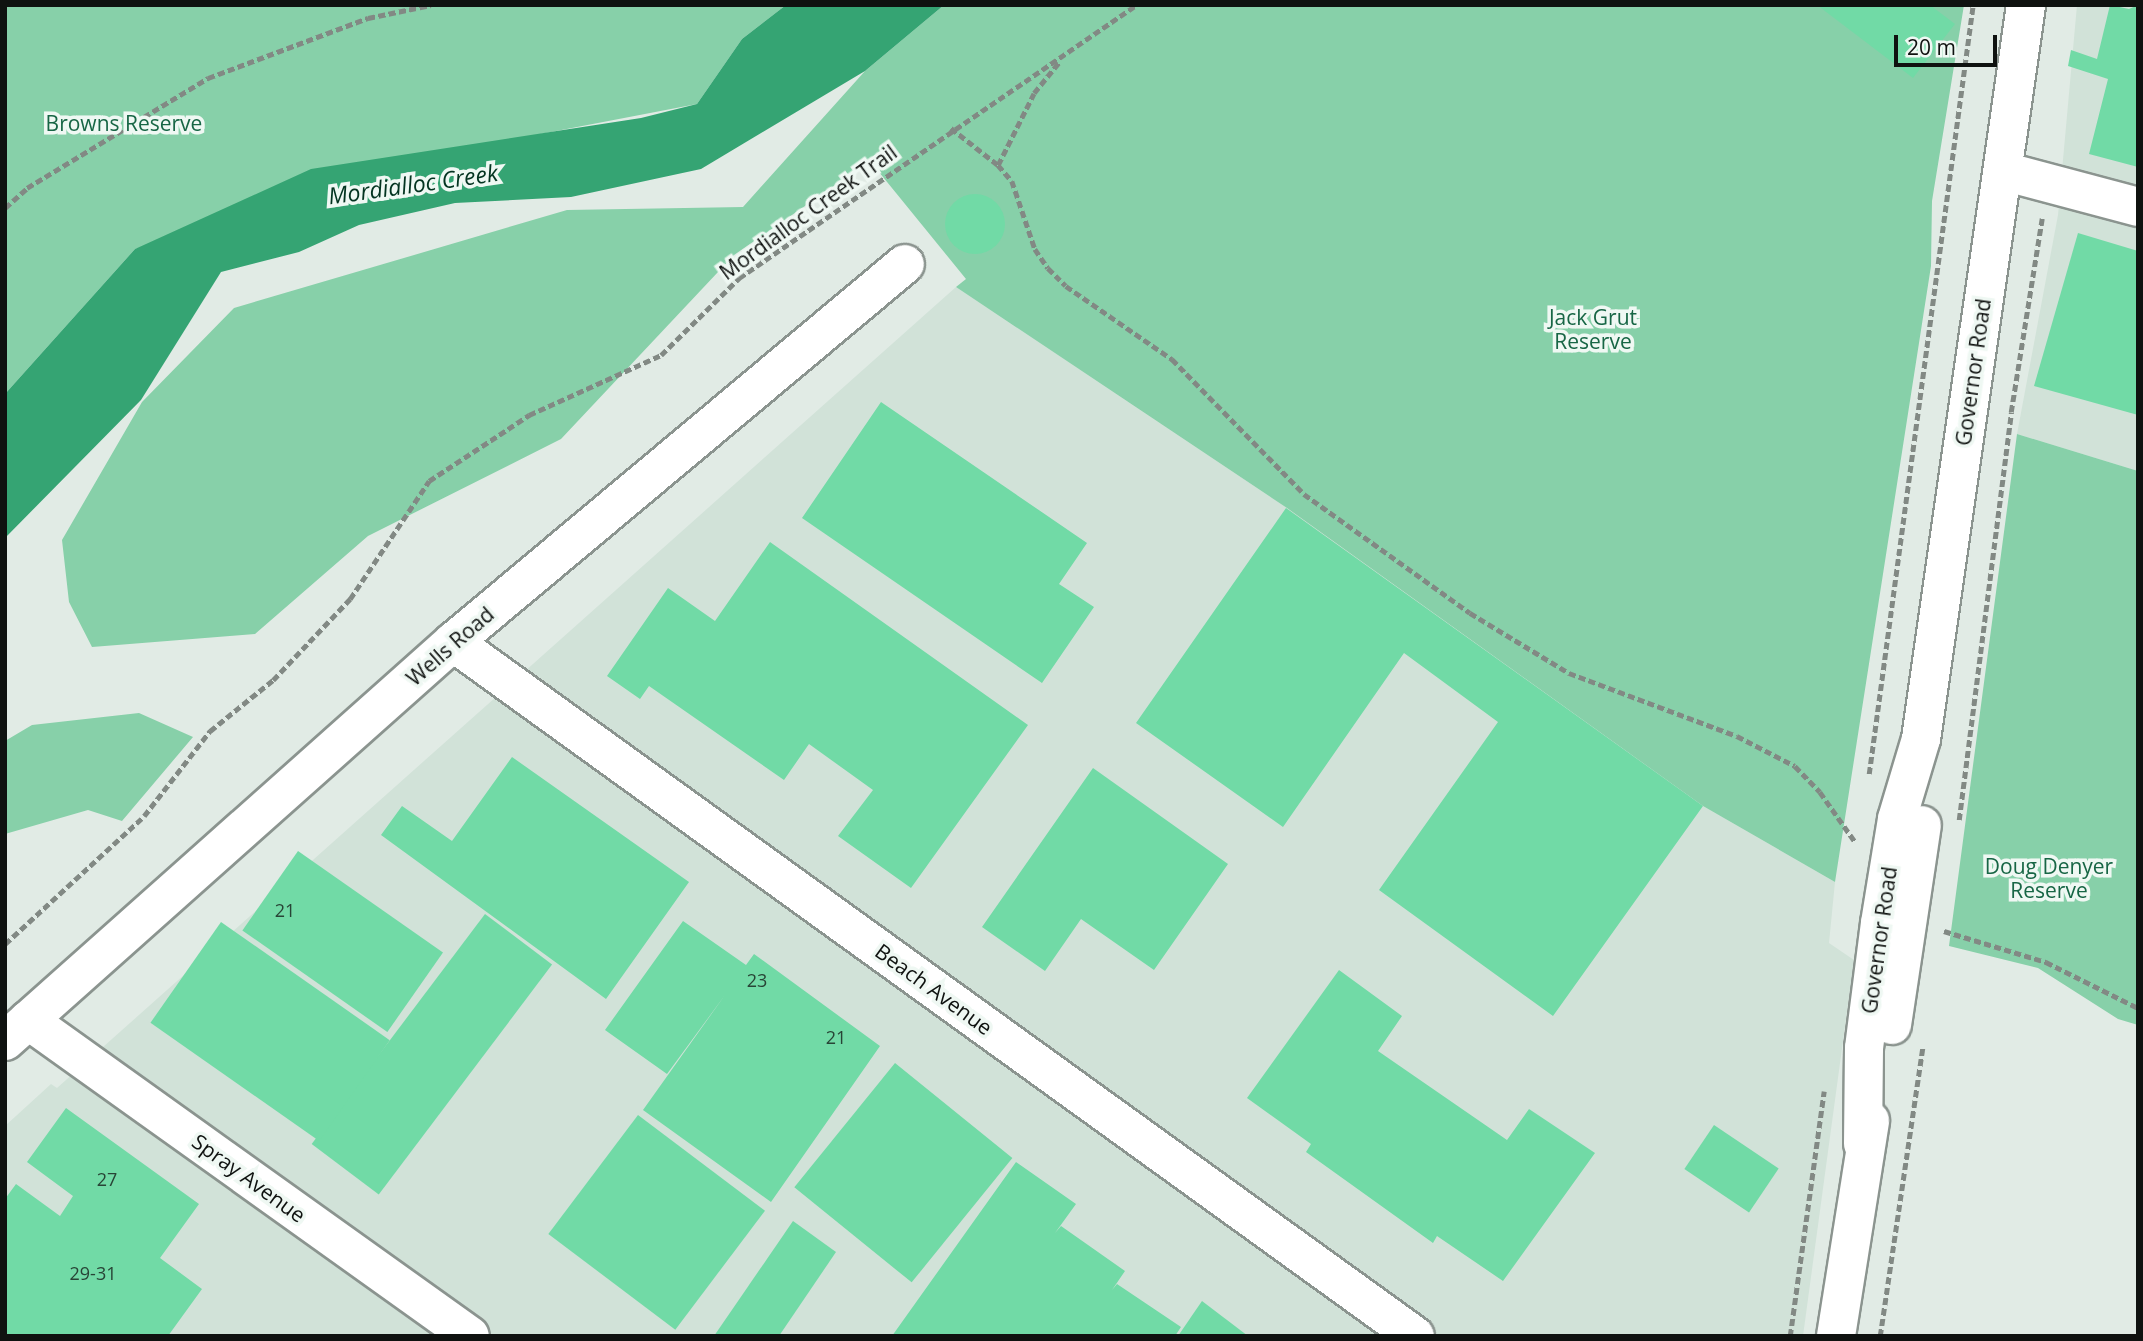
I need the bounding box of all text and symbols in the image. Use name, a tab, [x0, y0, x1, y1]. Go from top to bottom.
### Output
scale bar	[1898, 21, 2001, 65]
text: 20 m	[1907, 33, 1956, 61]
park label: Browns Reserve	[46, 110, 202, 136]
street label: Mordialloc Creek Trail	[714, 139, 902, 285]
water label: Mordialloc Creek	[326, 158, 500, 210]
street label: Governor Road	[1950, 297, 1996, 447]
park label: Jack Grut Reserve	[1549, 304, 1637, 354]
street label: Wells Road	[401, 601, 499, 691]
park label: Doug Denyer Reserve	[1985, 853, 2113, 903]
street label: Governor Road	[1856, 865, 1902, 1015]
house number: 21	[275, 899, 295, 921]
street label: Beach Avenue	[871, 938, 997, 1040]
house number: 23	[747, 969, 767, 991]
house number: 21	[826, 1026, 846, 1048]
street label: Spray Avenue	[188, 1129, 310, 1227]
house number: 27	[97, 1168, 117, 1190]
house number: 29-31	[70, 1262, 116, 1284]

